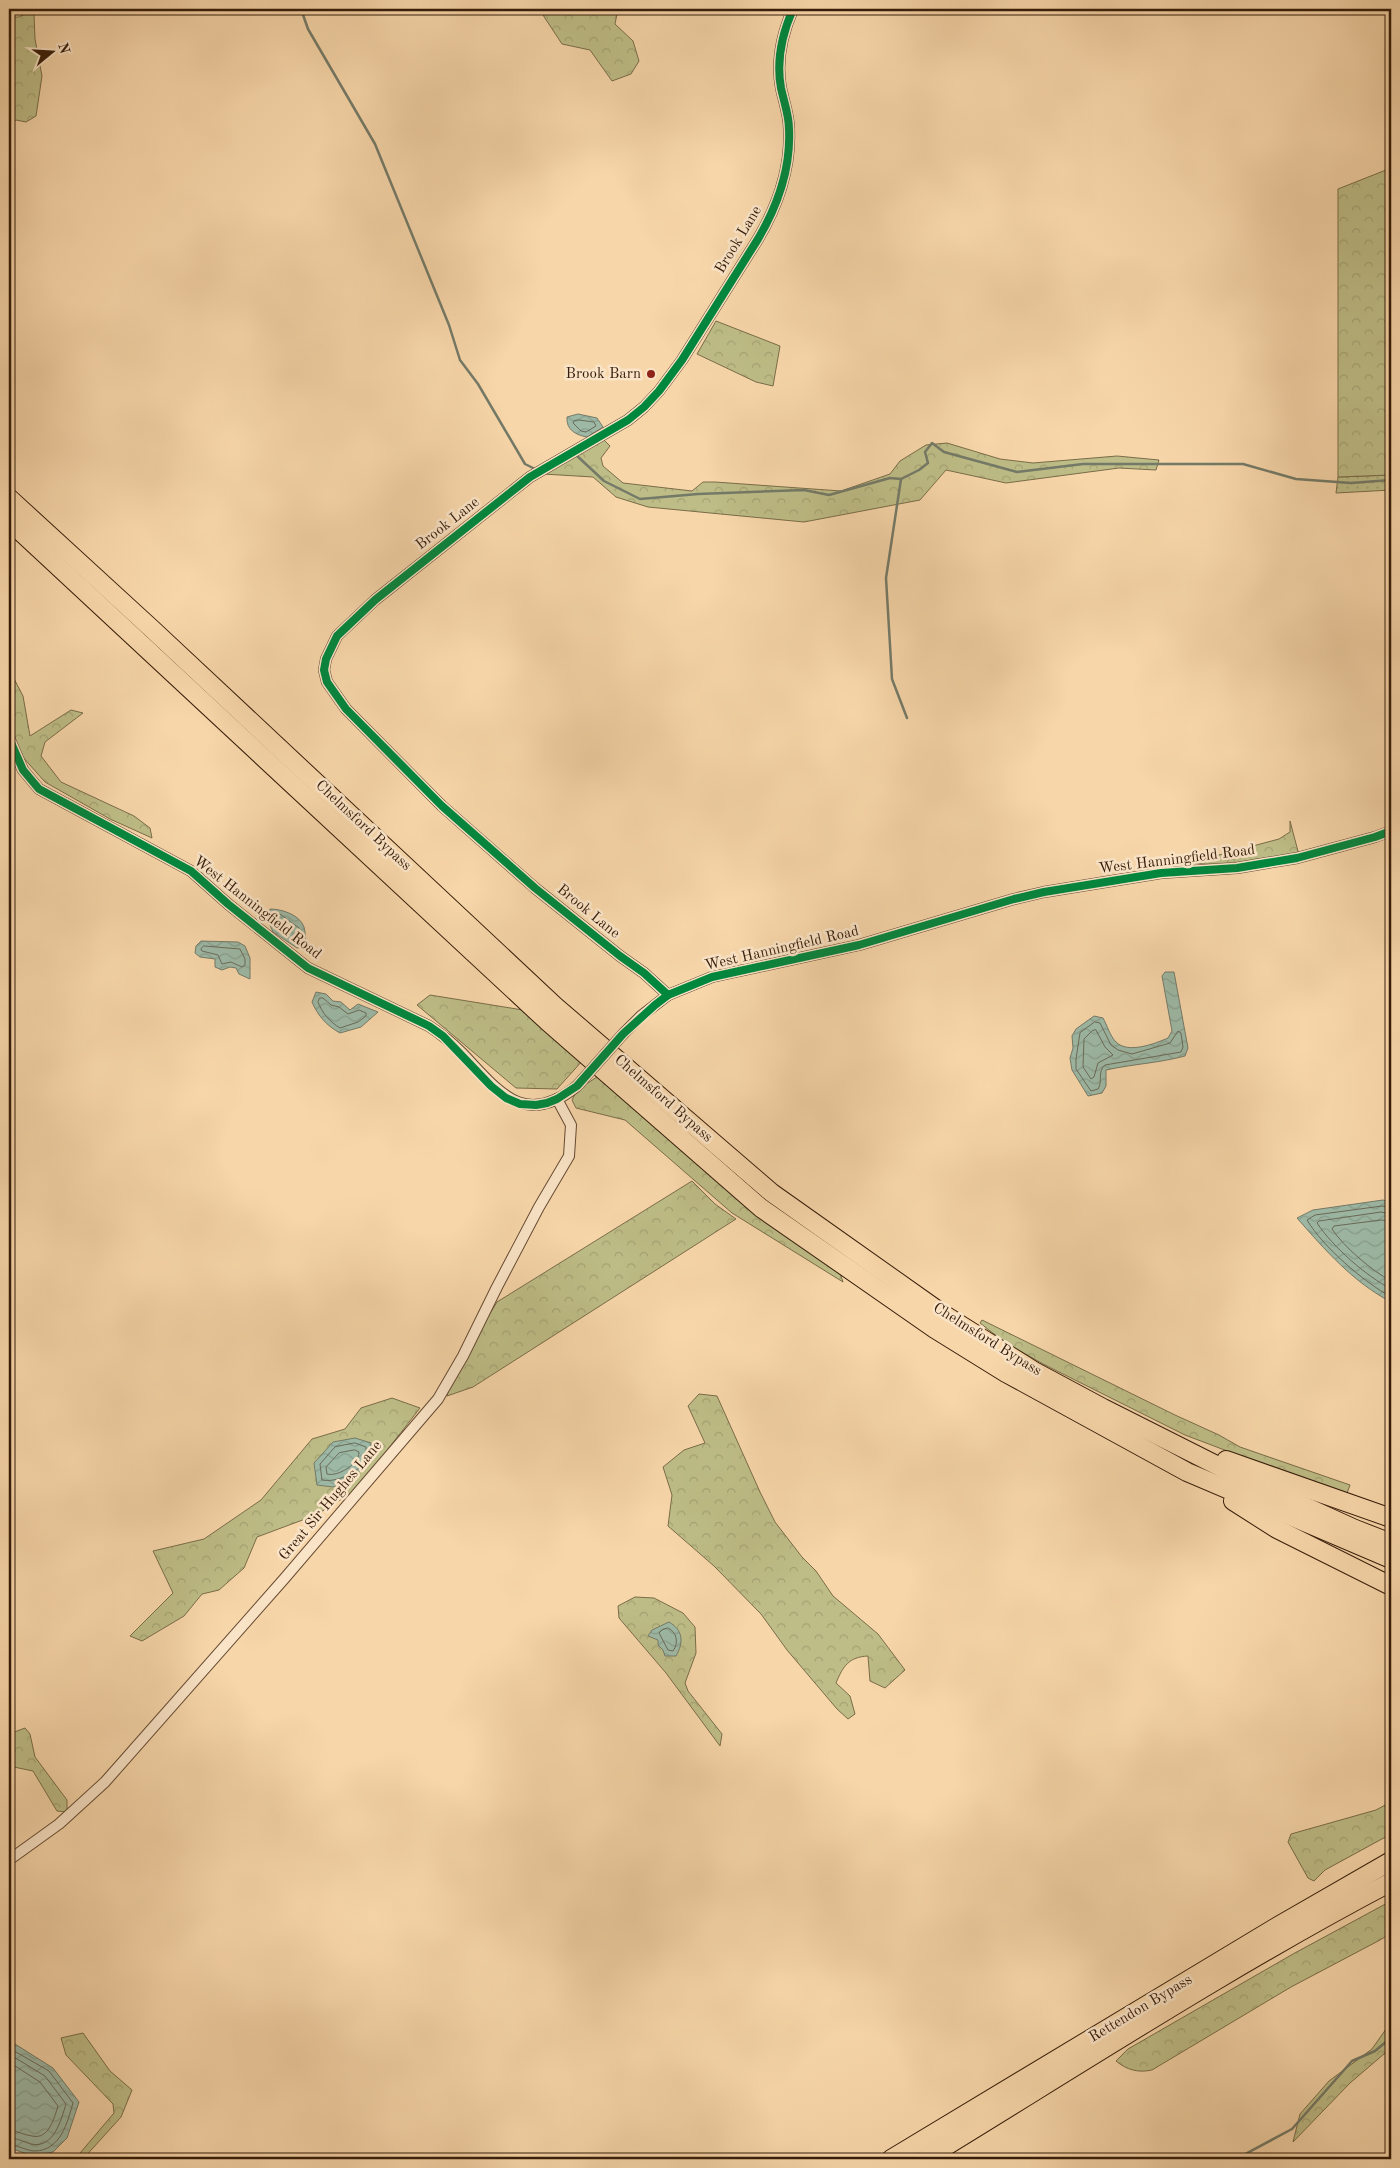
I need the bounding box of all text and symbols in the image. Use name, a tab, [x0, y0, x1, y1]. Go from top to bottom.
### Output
north arrow	[28, 28, 78, 78]
text: N	[55, 41, 72, 56]
street label: Brook Lane	[713, 204, 765, 276]
place label: Brook Barn	[566, 367, 641, 382]
marker: Brook Barn	[645, 368, 657, 380]
street label: Brook Lane	[413, 495, 483, 553]
street label: Chelmsford Bypass	[312, 778, 414, 874]
street label: West Hanningfield Road	[1098, 843, 1256, 877]
street label: West Hanningfield Road	[190, 854, 324, 962]
street label: Brook Lane	[554, 882, 622, 942]
street label: West Hanningfield Road	[704, 924, 861, 974]
street label: Chelmsford Bypass	[611, 1052, 715, 1146]
street label: Chelmsford Bypass	[930, 1301, 1044, 1379]
street label: Great Sir Hughes Lane	[277, 1438, 385, 1563]
street label: Rettendon Bypass	[1087, 1972, 1195, 2046]

